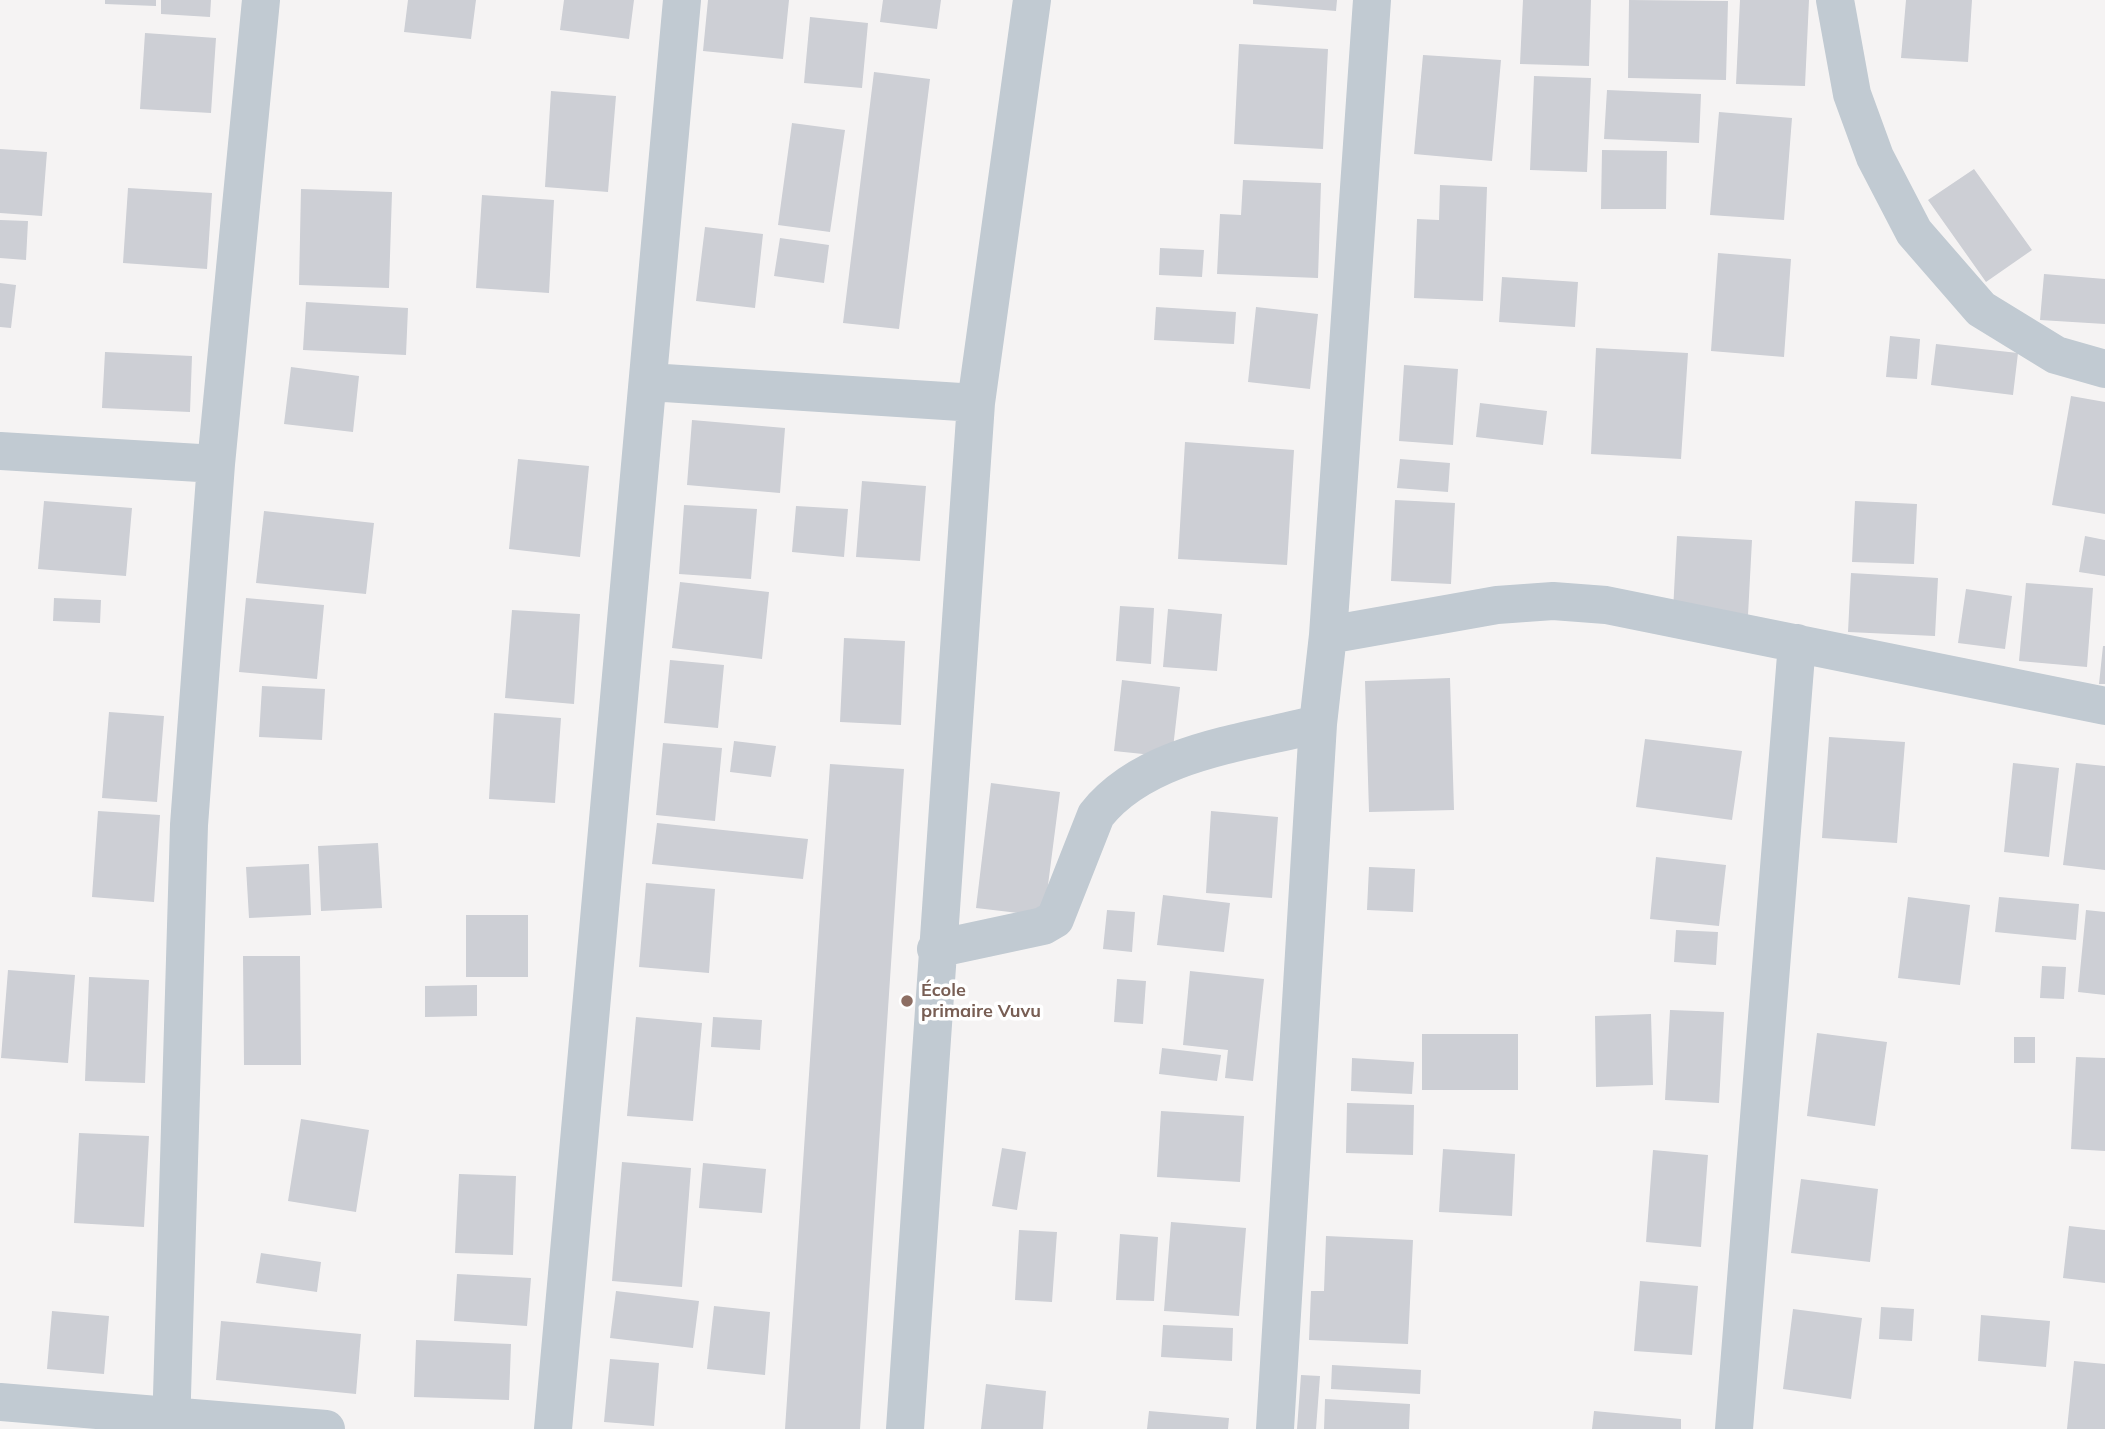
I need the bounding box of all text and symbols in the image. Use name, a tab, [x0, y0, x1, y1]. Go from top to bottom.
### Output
place label: École primaire Vuvu	[921, 980, 1041, 1023]
marker: École primaire Vuvu	[899, 993, 915, 1009]

